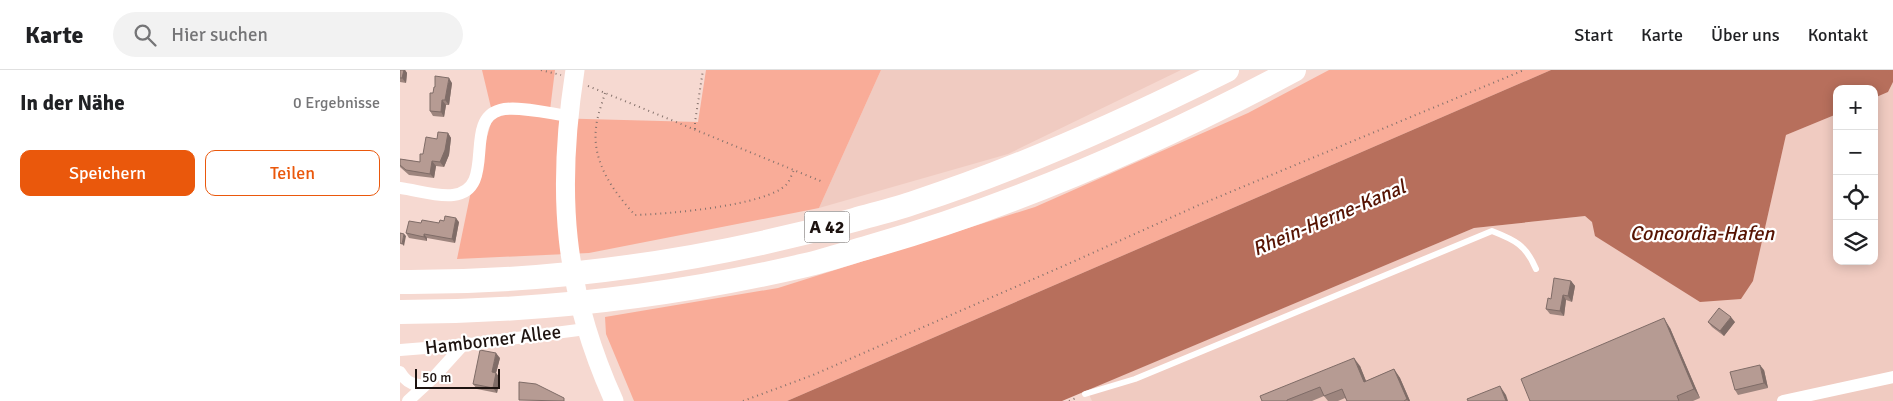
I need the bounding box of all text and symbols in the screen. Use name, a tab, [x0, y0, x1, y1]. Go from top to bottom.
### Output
search box	[113, 12, 463, 57]
text: Karte	[25, 20, 83, 50]
icon: search	[131, 21, 159, 49]
text: Hier suchen	[171, 23, 268, 47]
text: Start	[1574, 24, 1613, 46]
text: Karte	[1641, 24, 1683, 46]
text: Über uns	[1711, 24, 1780, 46]
text: Kontakt	[1808, 24, 1868, 46]
map controls	[1833, 85, 1878, 265]
button: +	[1833, 85, 1878, 130]
text: In der Nähe	[20, 90, 125, 116]
text: 0 Ergebnisse	[293, 93, 380, 113]
button: −	[1833, 130, 1878, 175]
button: Speichern	[20, 150, 195, 196]
button: Teilen	[205, 150, 380, 196]
water label: Rhein-Herne-Kanal	[1249, 174, 1411, 262]
button: locate	[1833, 175, 1878, 220]
road number: A 42	[804, 212, 850, 242]
button: layers	[1833, 220, 1878, 265]
water label: Concordia-Hafen	[1630, 221, 1775, 246]
street label: Hamborner Allee	[424, 320, 562, 360]
scale bar	[415, 366, 500, 389]
text: 50 m	[422, 369, 451, 386]

